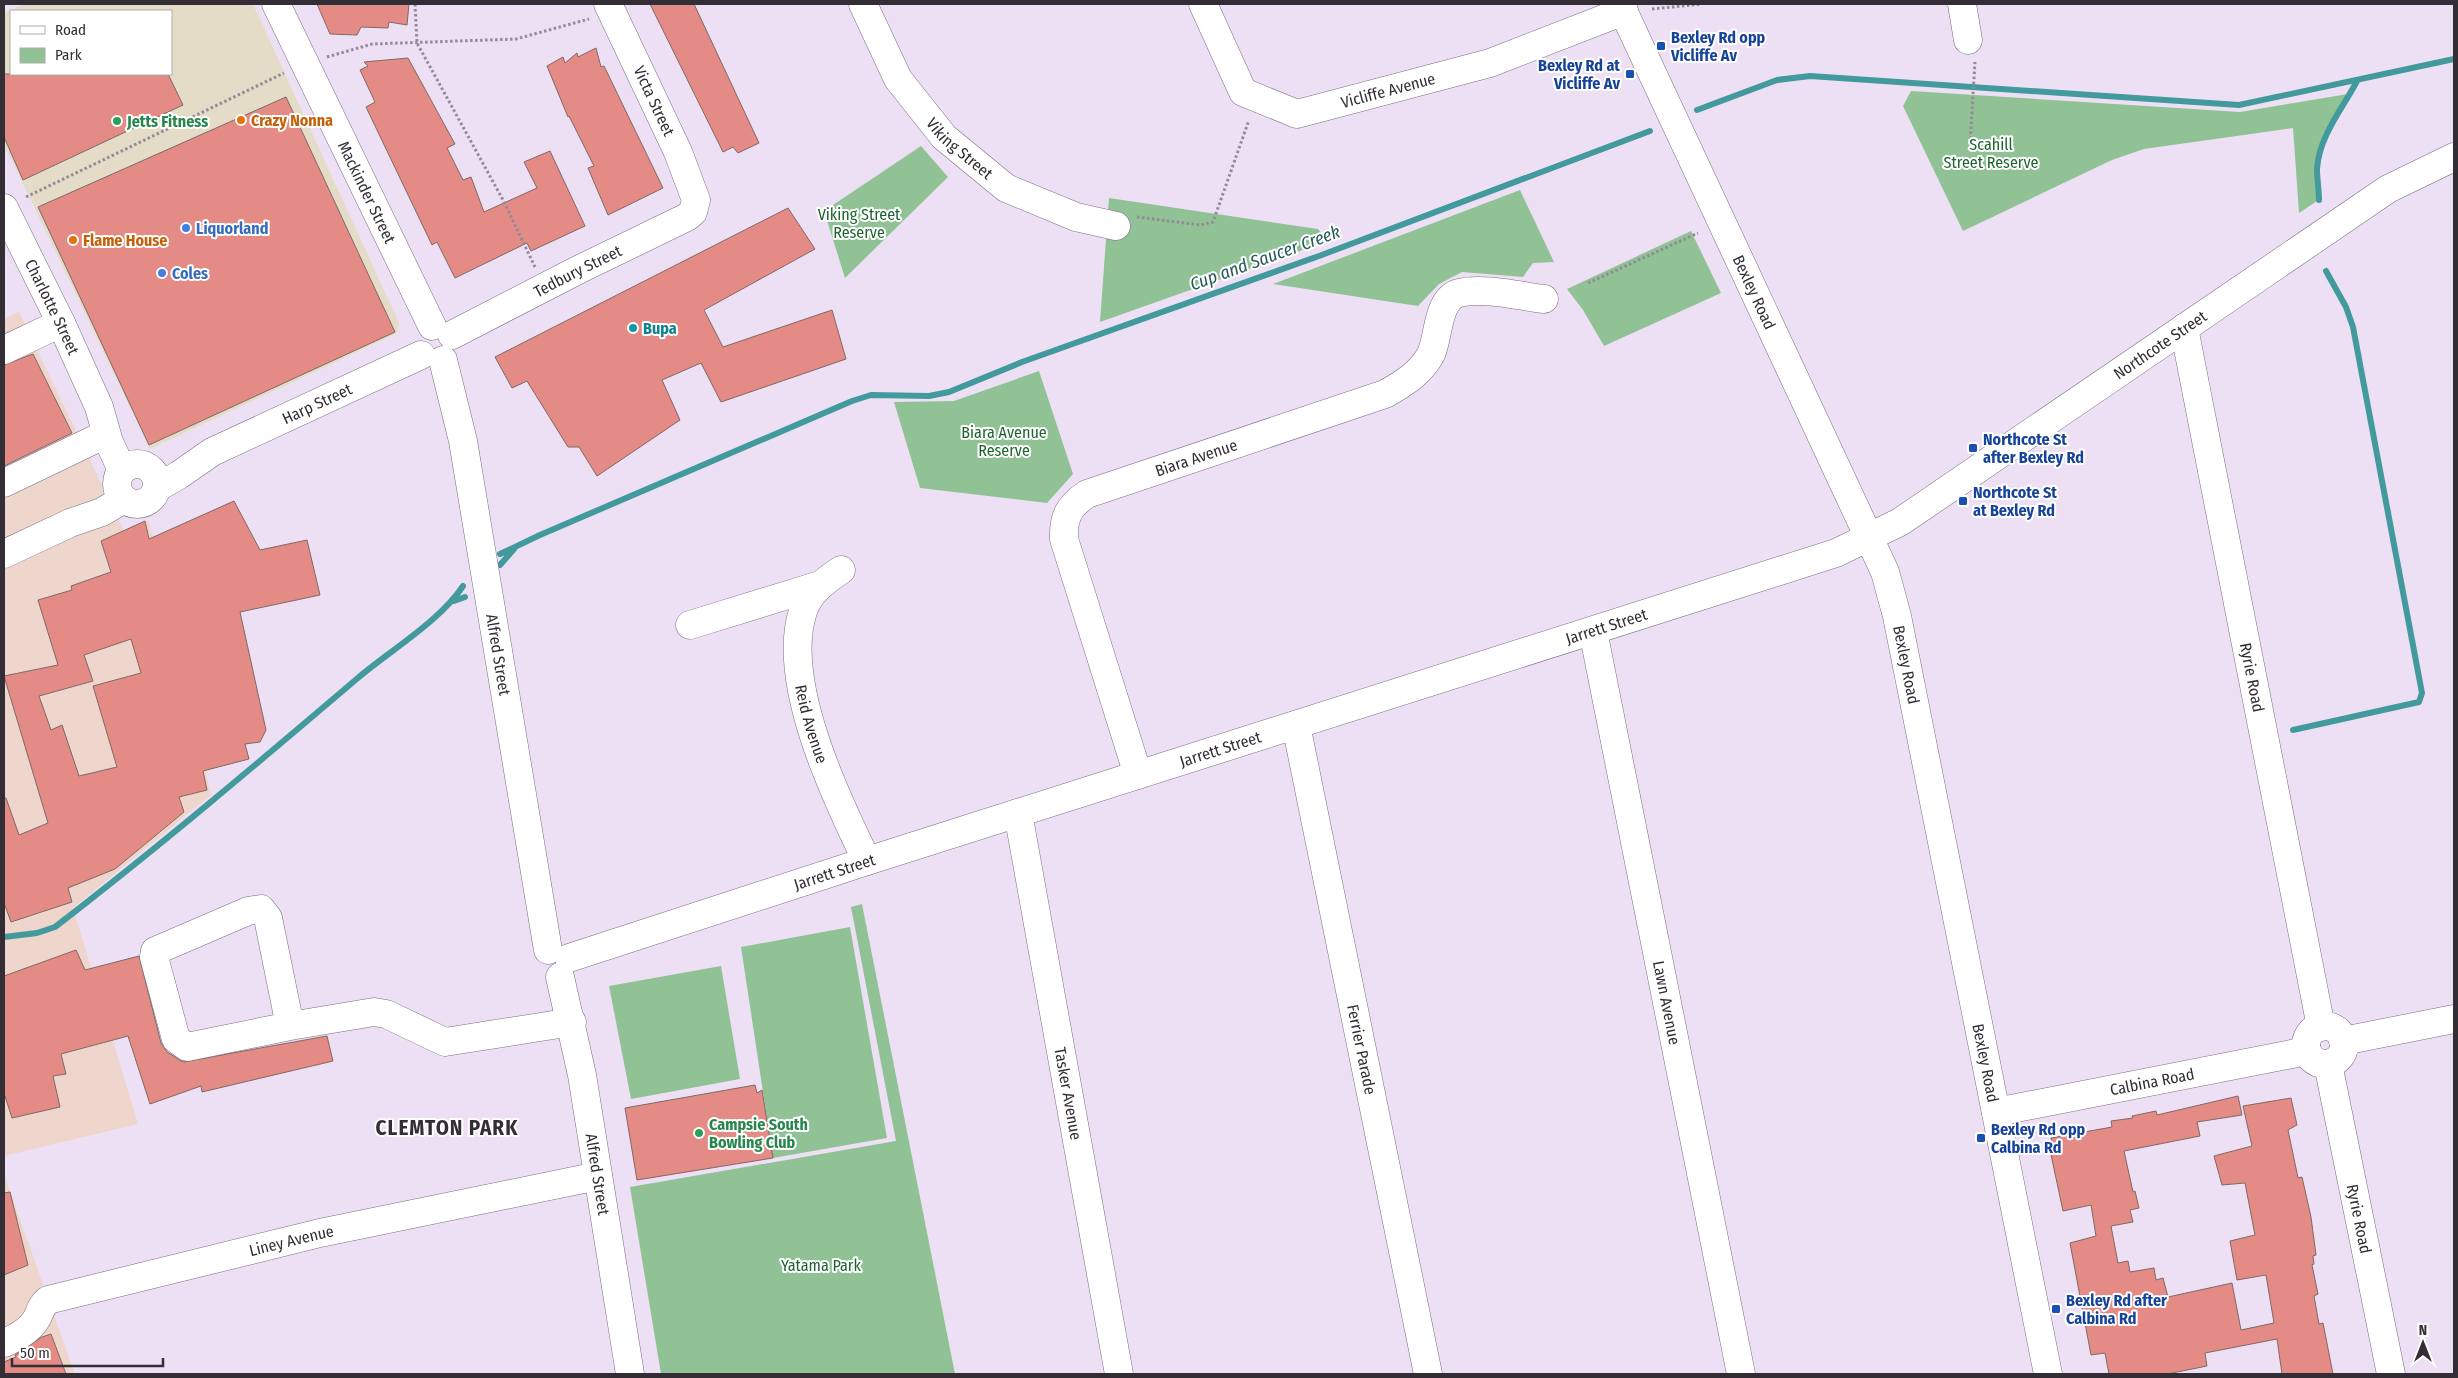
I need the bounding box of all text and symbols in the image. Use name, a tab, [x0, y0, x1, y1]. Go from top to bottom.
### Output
legend	[10, 10, 172, 75]
text: Road	[55, 21, 86, 39]
place label: Bexley Rd opp Vicliffe Av	[1670, 28, 1766, 65]
marker: Bexley Rd opp Vicliffe Av	[1655, 40, 1667, 52]
text: Park	[55, 46, 82, 64]
place label: Bexley Rd at Vicliffe Av	[1538, 56, 1620, 93]
street label: Victa Street	[630, 63, 679, 140]
street label: Vicliffe Avenue	[1339, 68, 1437, 112]
marker: Bexley Rd at Vicliffe Av	[1624, 68, 1636, 80]
place label: Crazy Nonna	[251, 111, 333, 130]
place label: Jetts Fitness	[126, 112, 208, 131]
marker: Crazy Nonna	[235, 114, 247, 126]
street label: Viking Street	[923, 114, 997, 183]
marker: Jetts Fitness	[111, 115, 123, 127]
park label: Scahill Street Reserve	[1944, 135, 2038, 172]
street label: Mackinder Street	[334, 138, 400, 247]
park label: Viking Street Reserve	[818, 205, 901, 242]
place label: Liquorland	[196, 219, 268, 238]
water label: Cup and Saucer Creek	[1187, 221, 1343, 295]
marker: Liquorland	[180, 222, 192, 234]
place label: Flame House	[83, 231, 167, 250]
marker: Flame House	[67, 234, 79, 246]
street label: Tedbury Street	[530, 241, 625, 301]
street label: Bexley Road	[1729, 252, 1780, 332]
street label: Charlotte Street	[21, 256, 84, 358]
place label: Coles	[172, 264, 208, 283]
marker: Coles	[156, 267, 168, 279]
street label: Northcote Street	[2110, 306, 2211, 383]
place label: Bupa	[643, 319, 677, 338]
marker: Bupa	[627, 322, 639, 334]
street label: Harp Street	[279, 379, 355, 428]
park label: Biara Avenue Reserve	[961, 423, 1047, 460]
place label: Northcote St after Bexley Rd	[1983, 430, 2084, 467]
street label: Biara Avenue	[1153, 435, 1240, 480]
marker: Northcote St after Bexley Rd	[1967, 442, 1979, 454]
place label: Northcote St at Bexley Rd	[1973, 483, 2057, 520]
marker: Northcote St at Bexley Rd	[1957, 495, 1969, 507]
street label: Jarrett Street	[1563, 604, 1650, 648]
street label: Alfred Street	[483, 612, 515, 698]
street label: Bexley Road	[1890, 624, 1924, 706]
street label: Ryrie Road	[2236, 641, 2269, 714]
street label: Reid Avenue	[792, 683, 832, 766]
street label: Jarrett Street	[1177, 727, 1264, 771]
street label: Jarrett Street	[791, 849, 878, 894]
street label: Lawn Avenue	[1649, 959, 1685, 1047]
street label: Ferrier Parade	[1344, 1003, 1380, 1096]
street label: Bexley Road	[1969, 1022, 2003, 1104]
street label: Tasker Avenue	[1051, 1046, 1086, 1141]
street label: Calbina Road	[2108, 1064, 2196, 1099]
district label: CLEMTON PARK	[376, 1115, 518, 1141]
place label: Campsie South Bowling Club	[709, 1115, 808, 1152]
place label: Bexley Rd opp Calbina Rd	[1991, 1120, 2086, 1157]
marker: Campsie South Bowling Club	[693, 1127, 705, 1139]
street label: Alfred Street	[582, 1132, 614, 1217]
marker: Bexley Rd opp Calbina Rd	[1975, 1132, 1987, 1144]
street label: Ryrie Road	[2343, 1182, 2376, 1255]
street label: Liney Avenue	[247, 1221, 335, 1260]
park label: Yatama Park	[781, 1256, 861, 1275]
place label: Bexley Rd after Calbina Rd	[2066, 1291, 2167, 1328]
marker: Bexley Rd after Calbina Rd	[2050, 1303, 2062, 1315]
north arrow	[2398, 1318, 2448, 1368]
text: N	[2419, 1322, 2427, 1339]
scale bar	[12, 1336, 164, 1368]
text: 50 m	[20, 1344, 50, 1362]

